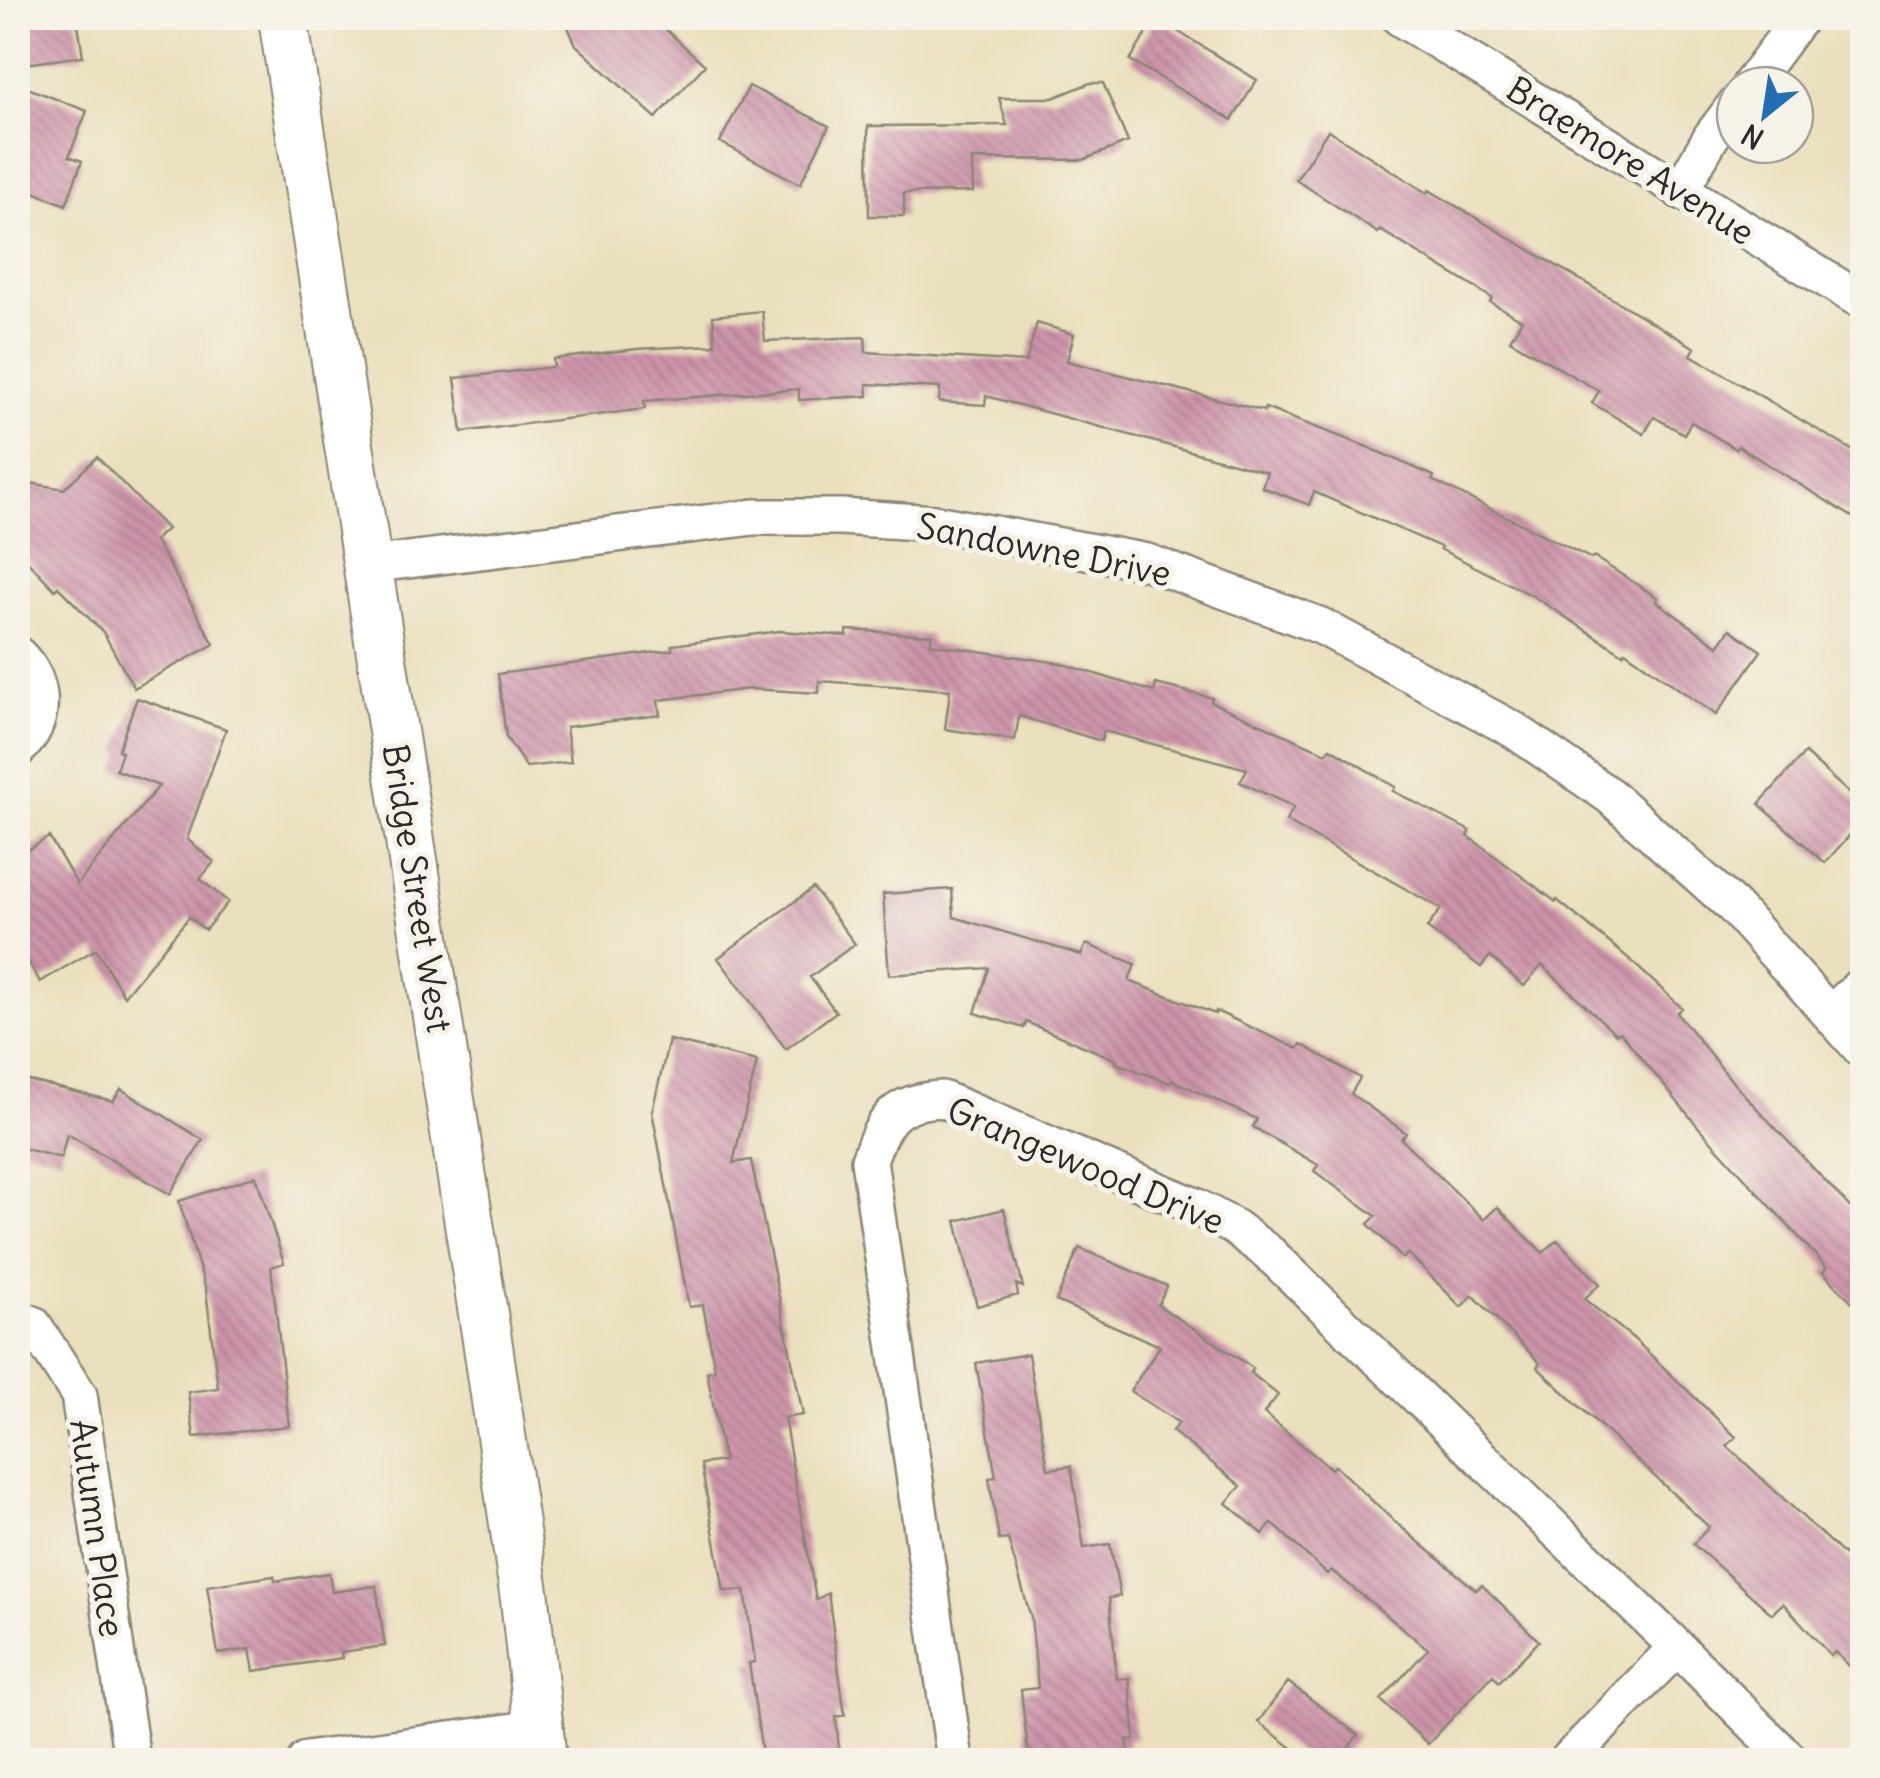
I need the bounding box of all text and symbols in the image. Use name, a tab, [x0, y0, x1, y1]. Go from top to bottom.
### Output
north arrow	[1715, 65, 1815, 165]
street label: Braemore Avenue	[1499, 66, 1763, 254]
text: N	[1735, 116, 1770, 157]
street label: Sandowne Drive	[913, 503, 1175, 595]
street label: Bridge Street West	[373, 741, 463, 1035]
street label: Grangewood Drive	[941, 1087, 1231, 1243]
street label: Autumn Place	[61, 1416, 135, 1640]

